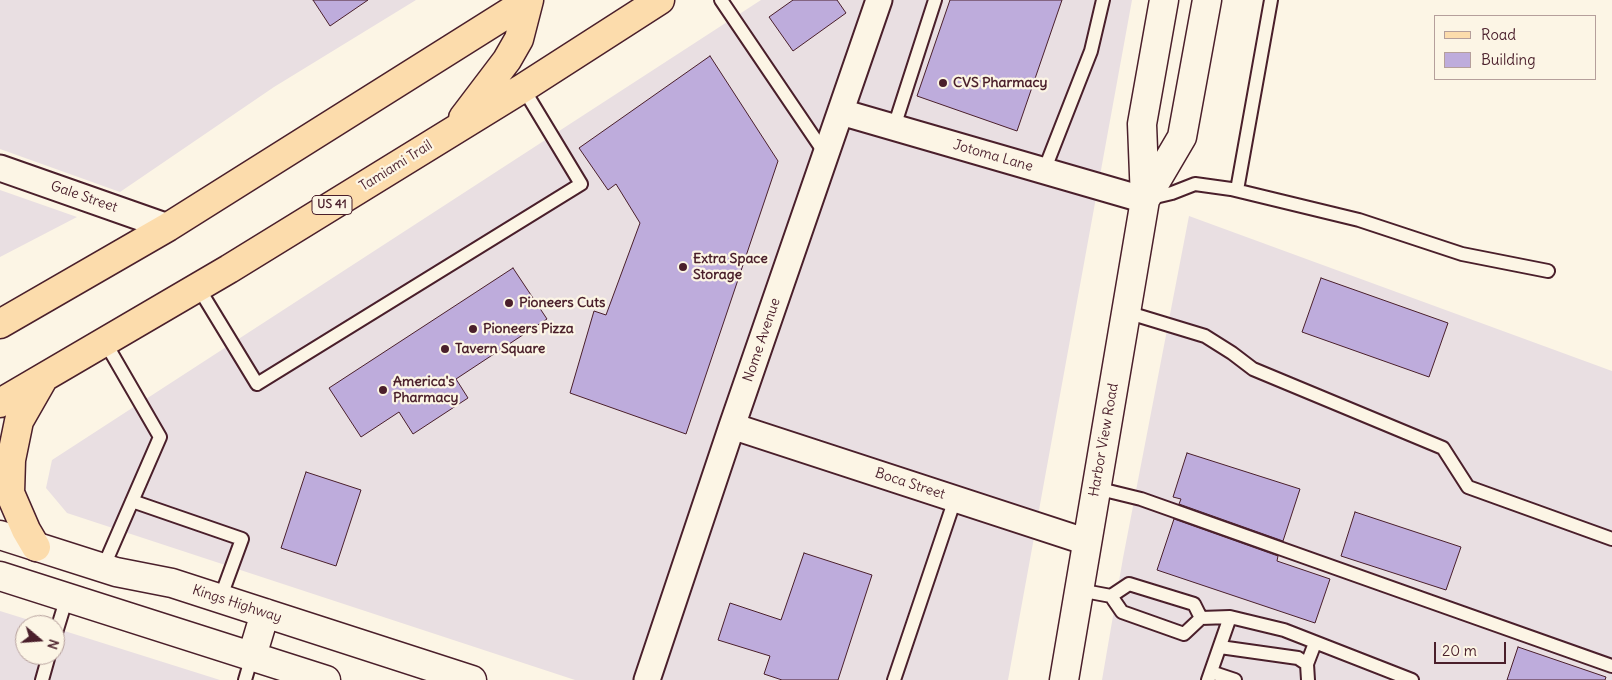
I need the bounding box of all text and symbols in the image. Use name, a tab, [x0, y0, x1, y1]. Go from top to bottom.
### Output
legend	[1434, 15, 1597, 80]
text: Road	[1481, 25, 1516, 44]
text: Building	[1481, 50, 1536, 69]
place label: CVS Pharmacy	[953, 75, 1048, 91]
marker: CVS Pharmacy	[937, 77, 949, 89]
street label: Tamiami Trail	[356, 137, 436, 195]
street label: Jotoma Lane	[951, 137, 1035, 175]
street label: Gale Street	[48, 178, 120, 216]
road number: US 41	[312, 196, 352, 214]
place label: Extra Space Storage	[693, 251, 768, 284]
marker: Extra Space Storage	[677, 261, 689, 273]
place label: Pioneers Cuts	[519, 295, 605, 311]
street label: Nome Avenue	[740, 296, 784, 384]
marker: Pioneers Cuts	[503, 297, 515, 309]
place label: Pioneers Pizza	[483, 321, 574, 337]
marker: Pioneers Pizza	[467, 323, 479, 335]
place label: Tavern Square	[455, 341, 545, 357]
marker: Tavern Square	[439, 343, 451, 355]
place label: America's Pharmacy	[393, 374, 458, 407]
street label: Harbor View Road	[1086, 382, 1122, 498]
marker: America's Pharmacy	[377, 384, 389, 396]
street label: Boca Street	[873, 465, 947, 503]
street label: Kings Highway	[190, 582, 284, 626]
north arrow	[15, 615, 65, 665]
scale bar	[1437, 632, 1510, 664]
text: N	[43, 637, 63, 652]
text: 20 m	[1442, 641, 1477, 660]

